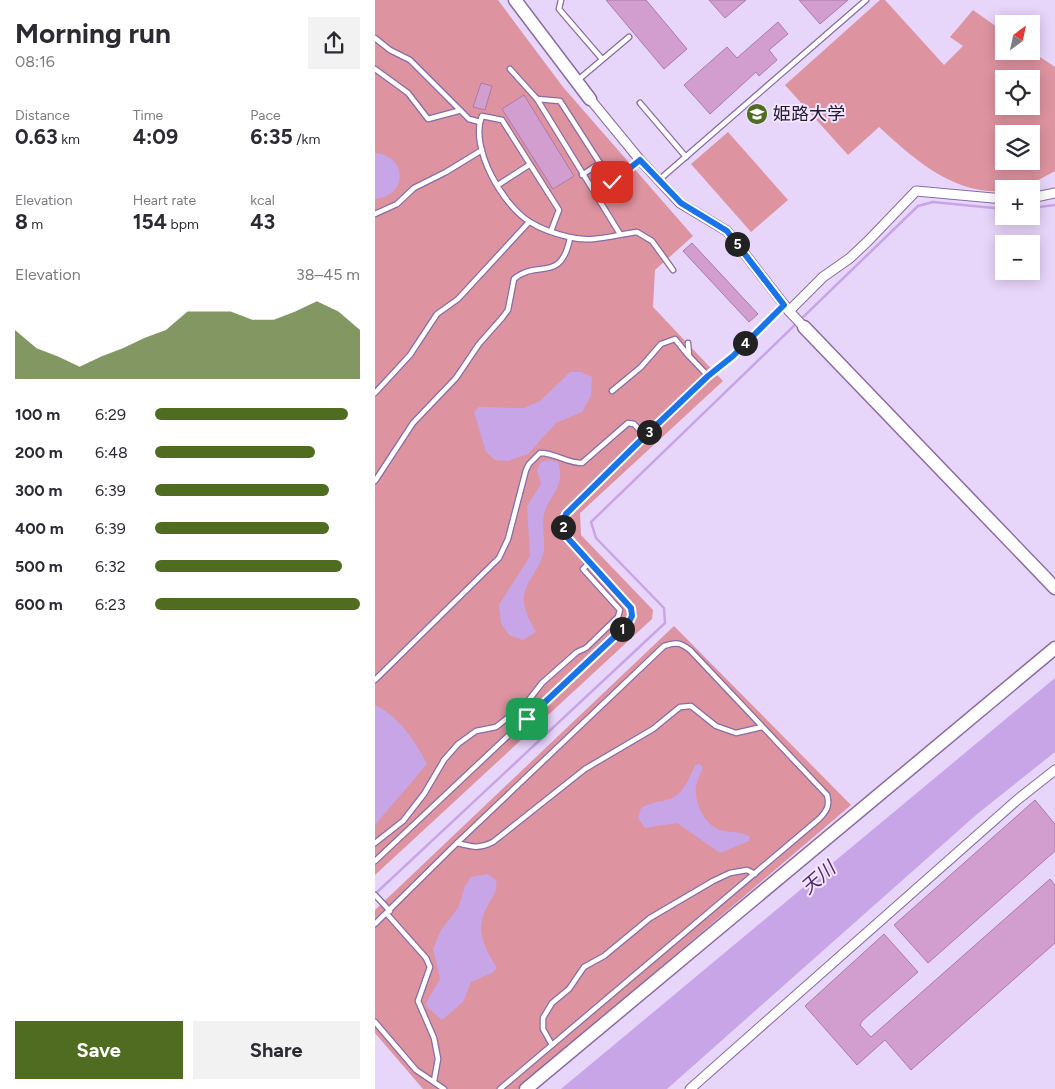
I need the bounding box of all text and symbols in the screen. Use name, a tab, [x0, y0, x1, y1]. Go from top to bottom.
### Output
north arrow	[995, 15, 1040, 60]
map controls	[995, 15, 1040, 280]
text: Morning run	[15, 16, 171, 50]
button: share	[308, 17, 360, 69]
text: 08:16	[15, 52, 55, 71]
button: locate	[995, 70, 1040, 115]
school or university icon: 姫路大学	[745, 102, 769, 126]
place label: 姫路大学	[773, 103, 845, 125]
text: Distance	[15, 107, 70, 124]
text: Time	[133, 107, 163, 124]
text: Pace	[250, 107, 281, 124]
text: 0.63	[15, 124, 58, 149]
text: 4:09	[133, 124, 178, 149]
text: 6:35	[250, 124, 293, 149]
button: layers	[995, 125, 1040, 170]
text: km	[58, 131, 80, 148]
text: /km	[293, 131, 320, 148]
pin	[591, 161, 633, 203]
icon: check	[598, 168, 626, 196]
button: +	[995, 180, 1040, 225]
text: Elevation	[15, 192, 73, 209]
text: Heart rate	[133, 192, 196, 209]
text: kcal	[250, 192, 275, 209]
text: 8	[15, 209, 28, 234]
text: 154	[133, 209, 167, 234]
text: 43	[250, 209, 275, 234]
text: m	[28, 216, 43, 233]
text: bpm	[167, 216, 199, 233]
pin: 5	[725, 232, 749, 256]
button: −	[995, 235, 1040, 280]
text: 5	[733, 236, 742, 253]
text: Elevation	[15, 265, 81, 284]
text: 38–45 m	[296, 265, 360, 284]
pin: 4	[733, 330, 757, 356]
text: 4	[741, 335, 750, 352]
text: 100 m	[15, 405, 60, 424]
text: 6:29	[95, 405, 126, 424]
pin: 3	[637, 420, 661, 444]
text: 3	[646, 424, 653, 441]
text: 200 m	[15, 443, 63, 462]
text: 6:48	[95, 443, 128, 462]
text: 300 m	[15, 481, 62, 500]
text: 6:39	[95, 481, 126, 500]
pin: 2	[551, 514, 575, 540]
text: 400 m	[15, 519, 64, 538]
text: 6:39	[95, 519, 126, 538]
text: 2	[559, 519, 568, 536]
text: 500 m	[15, 557, 63, 576]
text: 6:32	[95, 557, 126, 576]
text: 600 m	[15, 595, 63, 614]
text: 6:23	[95, 595, 126, 614]
pin: 1	[609, 616, 635, 642]
text: 1	[620, 621, 625, 638]
pin	[506, 698, 548, 740]
icon: arrive	[513, 705, 541, 733]
water label: 天川	[796, 856, 841, 899]
button: Save	[15, 1021, 183, 1079]
button: Share	[193, 1021, 360, 1079]

